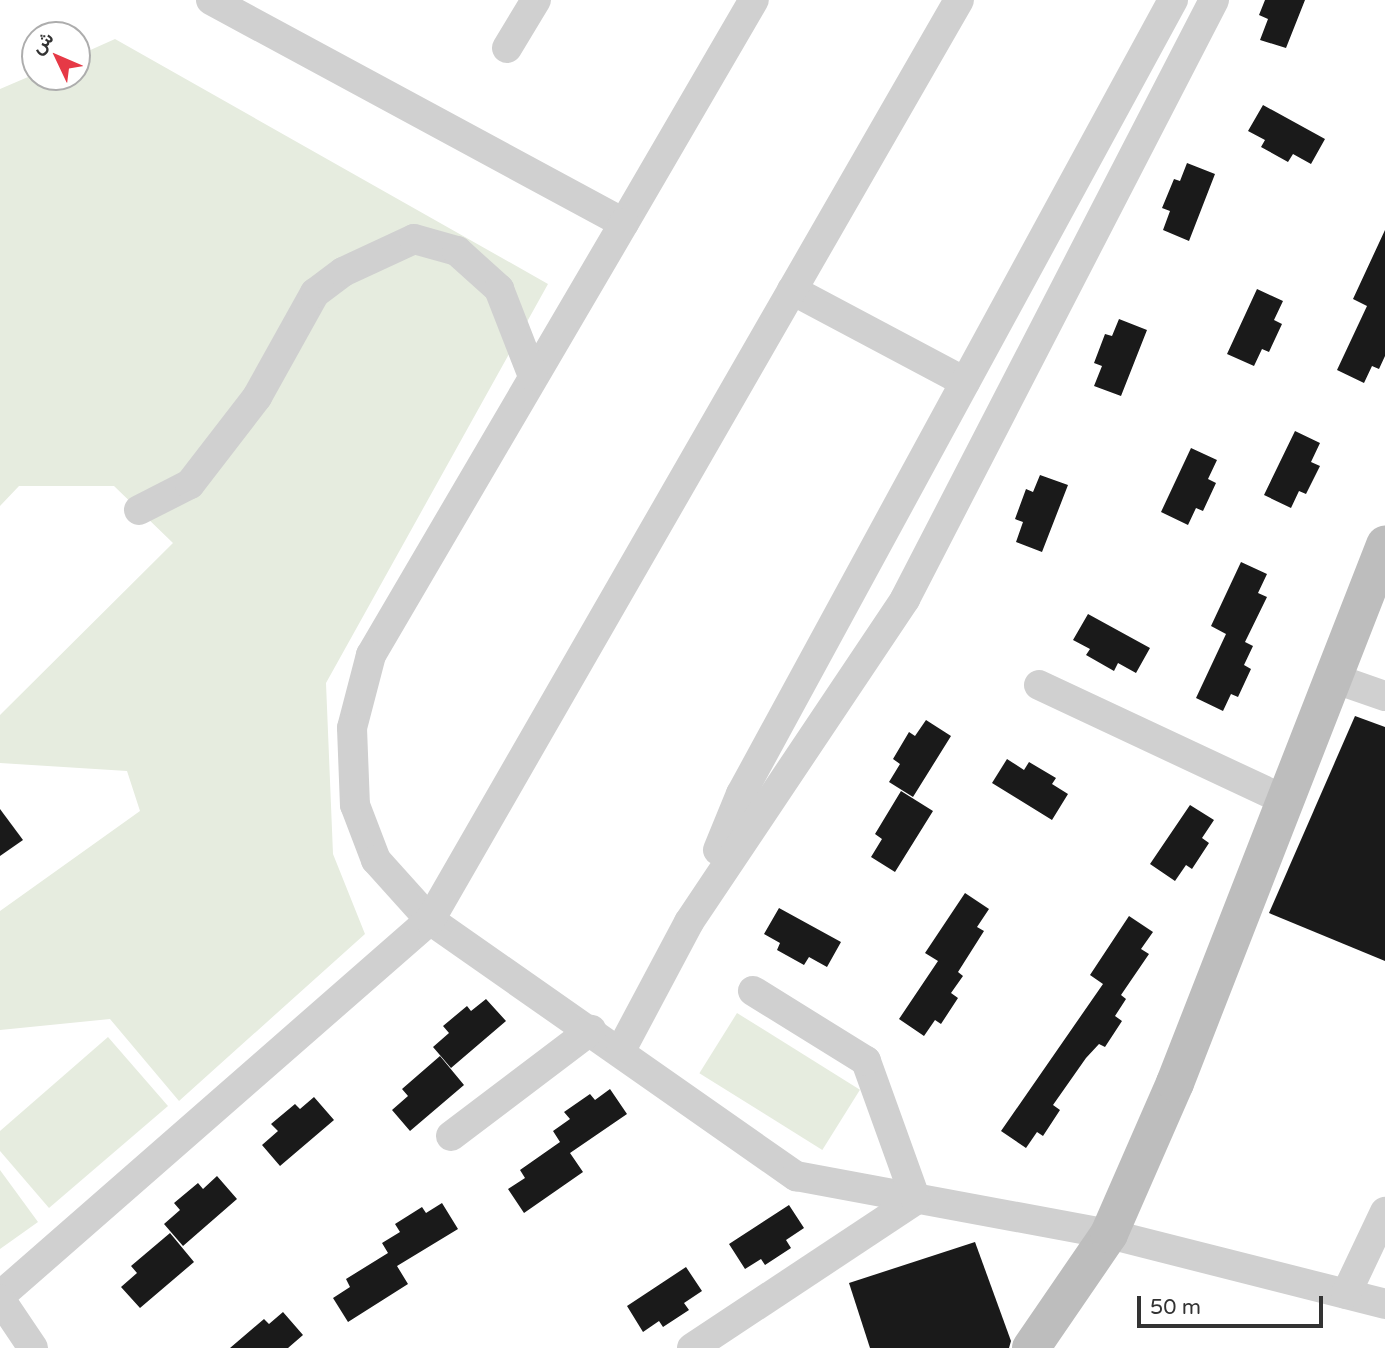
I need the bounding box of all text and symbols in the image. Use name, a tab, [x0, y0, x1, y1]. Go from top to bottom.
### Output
north arrow	[21, 21, 91, 91]
text: ش	[26, 27, 58, 59]
scale bar	[1140, 1282, 1326, 1326]
text: 50 m	[1150, 1295, 1201, 1320]

